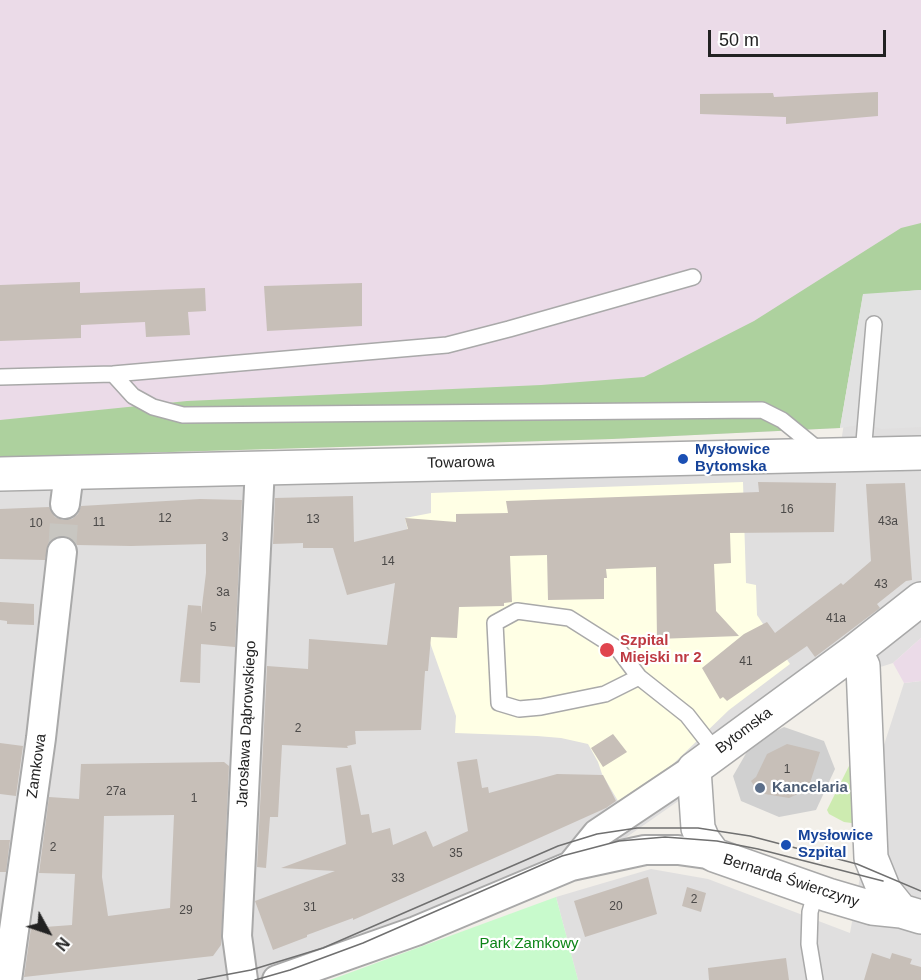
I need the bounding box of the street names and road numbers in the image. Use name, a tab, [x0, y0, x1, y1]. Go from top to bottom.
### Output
street label: Towarowa	[427, 453, 495, 473]
street label: Jarosława Dąbrowskiego	[234, 640, 260, 808]
street label: Bytomska	[712, 704, 776, 758]
street label: Zamkowa	[24, 733, 50, 799]
street label: Bernarda Świerczyny	[721, 851, 861, 911]

